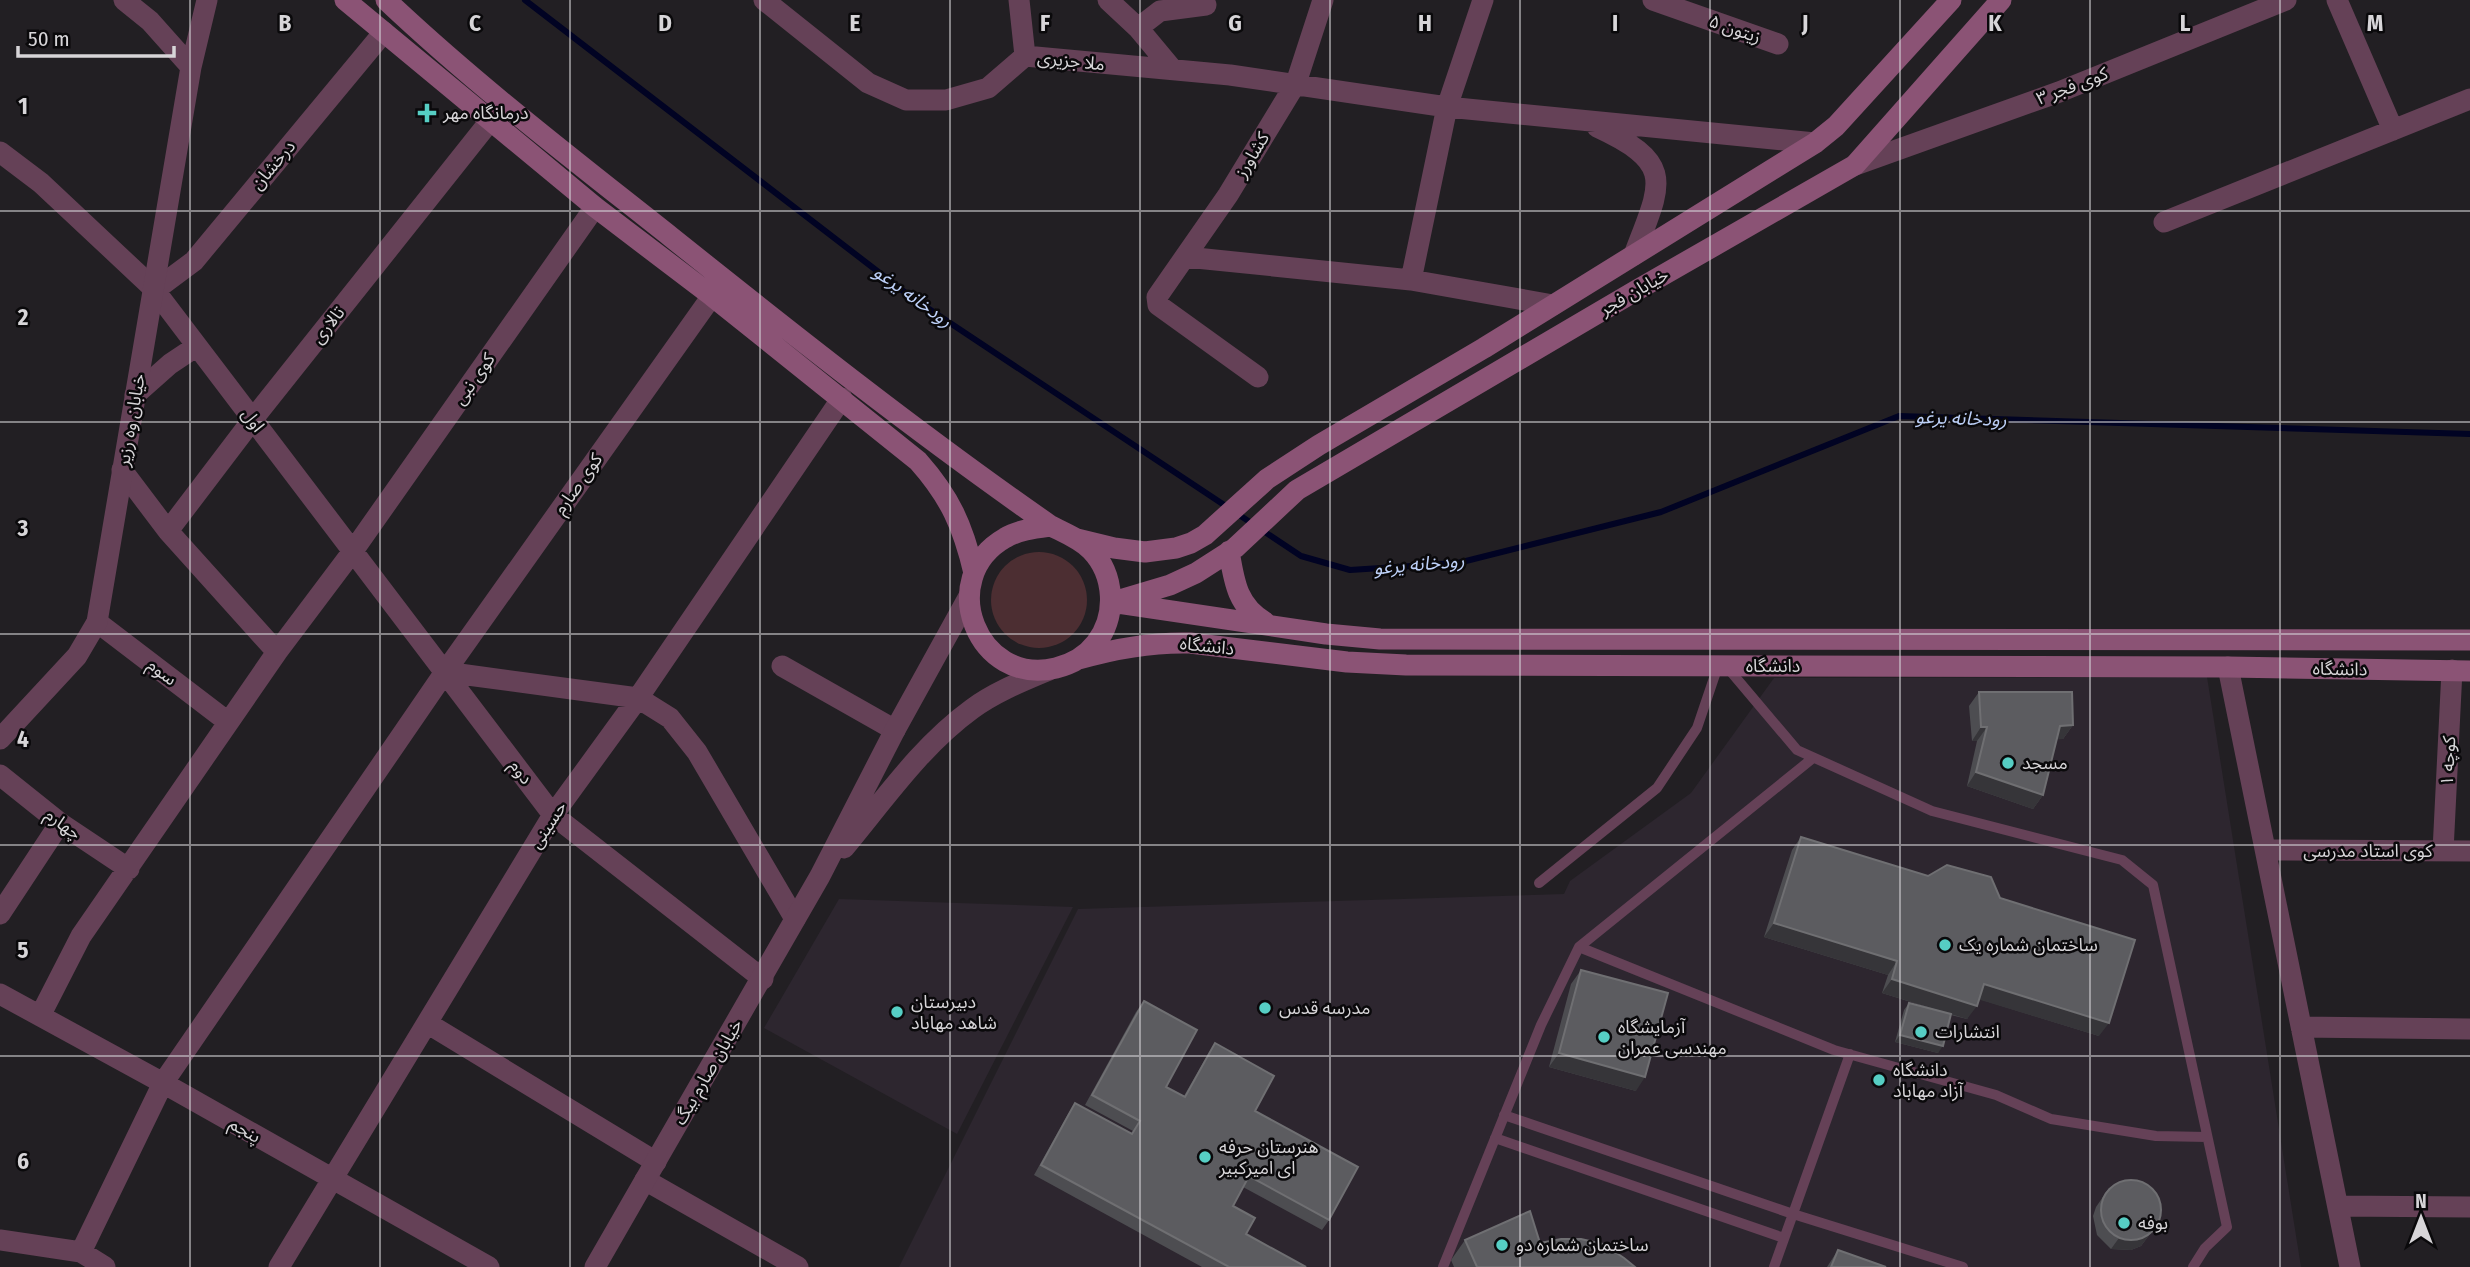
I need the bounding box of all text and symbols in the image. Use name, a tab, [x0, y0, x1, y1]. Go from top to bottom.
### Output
text: B	[279, 9, 292, 37]
text: C	[469, 9, 481, 37]
text: D	[658, 9, 672, 37]
text: E	[850, 9, 861, 37]
text: F	[1040, 9, 1050, 37]
text: G	[1228, 9, 1242, 37]
text: H	[1418, 9, 1432, 37]
text: I	[1612, 9, 1618, 37]
text: J	[1801, 9, 1808, 37]
text: K	[1988, 9, 2002, 37]
text: L	[2180, 9, 2191, 37]
text: M	[2367, 9, 2383, 37]
street label: زیتون ۵	[1706, 10, 1764, 48]
scale bar	[18, 14, 173, 58]
text: 50 m	[28, 26, 70, 52]
street label: ملا جزیری	[1036, 47, 1106, 75]
street label: کوی فجر ۳	[2033, 62, 2111, 110]
text: 1	[18, 92, 28, 120]
place label: درمانگاه مهر	[442, 102, 529, 124]
marker: درمانگاه مهر	[417, 103, 437, 123]
street label: کشاورز	[1229, 128, 1274, 183]
street label: درخشان	[246, 136, 300, 194]
water label: رودخانه یرغو	[869, 260, 957, 332]
street label: خیابان فجر	[1595, 264, 1672, 321]
street label: تالاری	[307, 302, 349, 348]
text: 2	[17, 303, 29, 331]
street label: کوی نبی	[448, 348, 500, 409]
street label: خیابان وه رزیر	[112, 372, 150, 469]
street label: اول	[237, 403, 269, 437]
water label: رودخانه یرغو	[1915, 405, 2007, 431]
street label: کوی صارم	[549, 449, 610, 521]
text: 3	[17, 514, 29, 542]
water label: رودخانه یرغو	[1373, 549, 1465, 579]
street label: دانشگاه	[1179, 632, 1235, 660]
street label: سوم	[141, 654, 181, 693]
street label: دانشگاه	[1746, 655, 1800, 677]
street label: دانشگاه	[2312, 658, 2368, 680]
text: 4	[17, 725, 29, 753]
street label: کوچه ۱	[2436, 735, 2460, 786]
place label: مسجد	[2022, 752, 2068, 774]
street label: دوم	[502, 755, 537, 791]
marker: مسجد	[2000, 755, 2016, 771]
street label: حسینی	[525, 797, 571, 853]
street label: چهارم	[39, 803, 85, 847]
street label: کوی استاد مدرسی	[2303, 840, 2433, 862]
place label: ساختمان شماره یک	[1959, 934, 2098, 956]
text: 5	[17, 936, 29, 964]
marker: ساختمان شماره یک	[1937, 937, 1953, 953]
place label: دبیرستان شاهد مهاباد	[911, 991, 997, 1034]
place label: مدرسه قدس	[1279, 997, 1371, 1019]
marker: مدرسه قدس	[1257, 1000, 1273, 1016]
marker: دبیرستان شاهد مهاباد	[889, 1004, 905, 1020]
street label: خیابان صارم بیگ	[669, 1015, 750, 1130]
place label: آزمایشگاه مهندسی عمران	[1618, 1016, 1727, 1059]
place label: انتشارات	[1935, 1021, 2000, 1043]
marker: انتشارات	[1913, 1024, 1929, 1040]
marker: آزمایشگاه مهندسی عمران	[1596, 1029, 1612, 1045]
place label: دانشگاه آزاد مهاباد	[1893, 1059, 1964, 1102]
marker: دانشگاه آزاد مهاباد	[1871, 1072, 1887, 1088]
street label: پنجم	[224, 1112, 265, 1150]
place label: هنرستان حرفه ای امیرکبیر	[1218, 1136, 1319, 1179]
text: 6	[17, 1147, 29, 1175]
marker: هنرستان حرفه ای امیرکبیر	[1197, 1149, 1213, 1165]
north arrow	[2386, 1183, 2456, 1253]
text: N	[2415, 1190, 2427, 1213]
place label: بوفه	[2138, 1212, 2168, 1234]
marker: بوفه	[2116, 1215, 2132, 1231]
place label: ساختمان شماره دو	[1516, 1234, 1649, 1256]
marker: ساختمان شماره دو	[1494, 1237, 1510, 1253]

